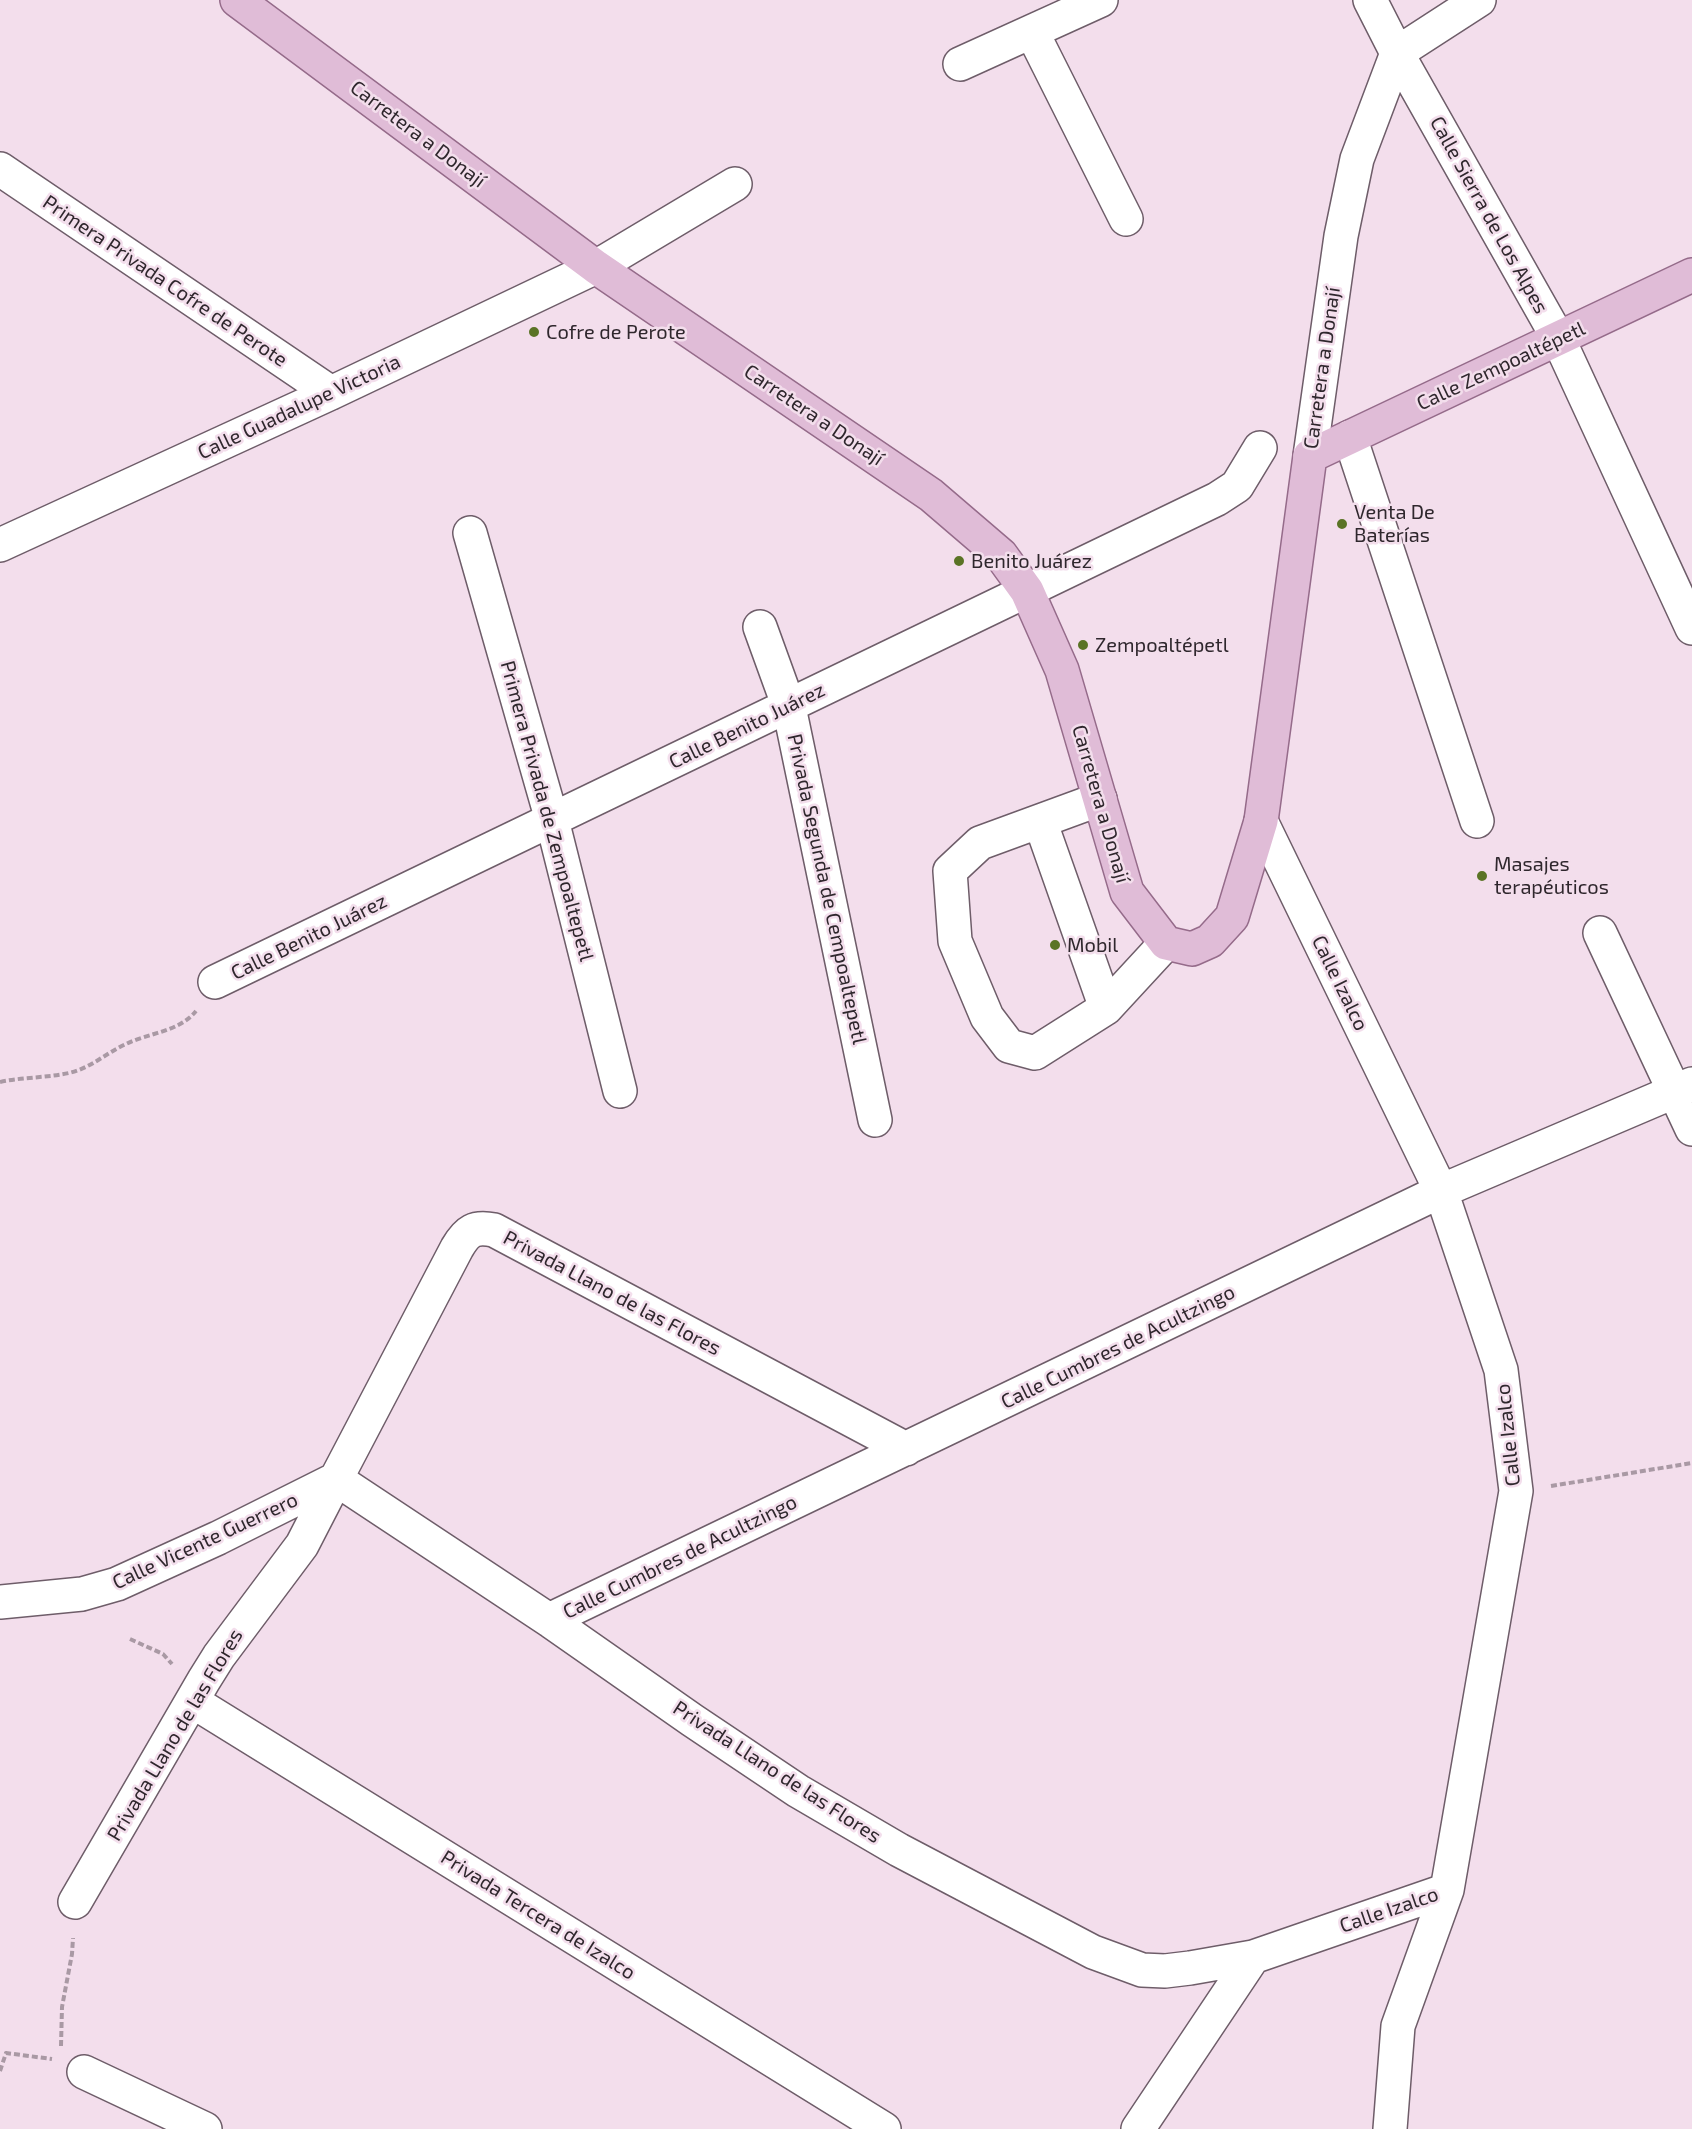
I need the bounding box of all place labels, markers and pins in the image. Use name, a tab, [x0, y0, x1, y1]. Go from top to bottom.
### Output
place label: Cofre de Perote	[546, 320, 686, 344]
marker: Cofre de Perote	[527, 325, 541, 339]
place label: Venta De Baterías	[1354, 500, 1435, 547]
marker: Venta De Baterías	[1335, 517, 1349, 531]
place label: Benito Juárez	[971, 549, 1092, 573]
marker: Benito Juárez	[952, 554, 966, 568]
place label: Zempoaltépetl	[1095, 633, 1229, 657]
marker: Zempoaltépetl	[1076, 638, 1090, 652]
place label: Masajes terapéuticos	[1494, 852, 1609, 899]
marker: Masajes terapéuticos	[1475, 869, 1489, 883]
place label: Mobil	[1067, 933, 1118, 957]
marker: Mobil	[1048, 938, 1062, 952]

